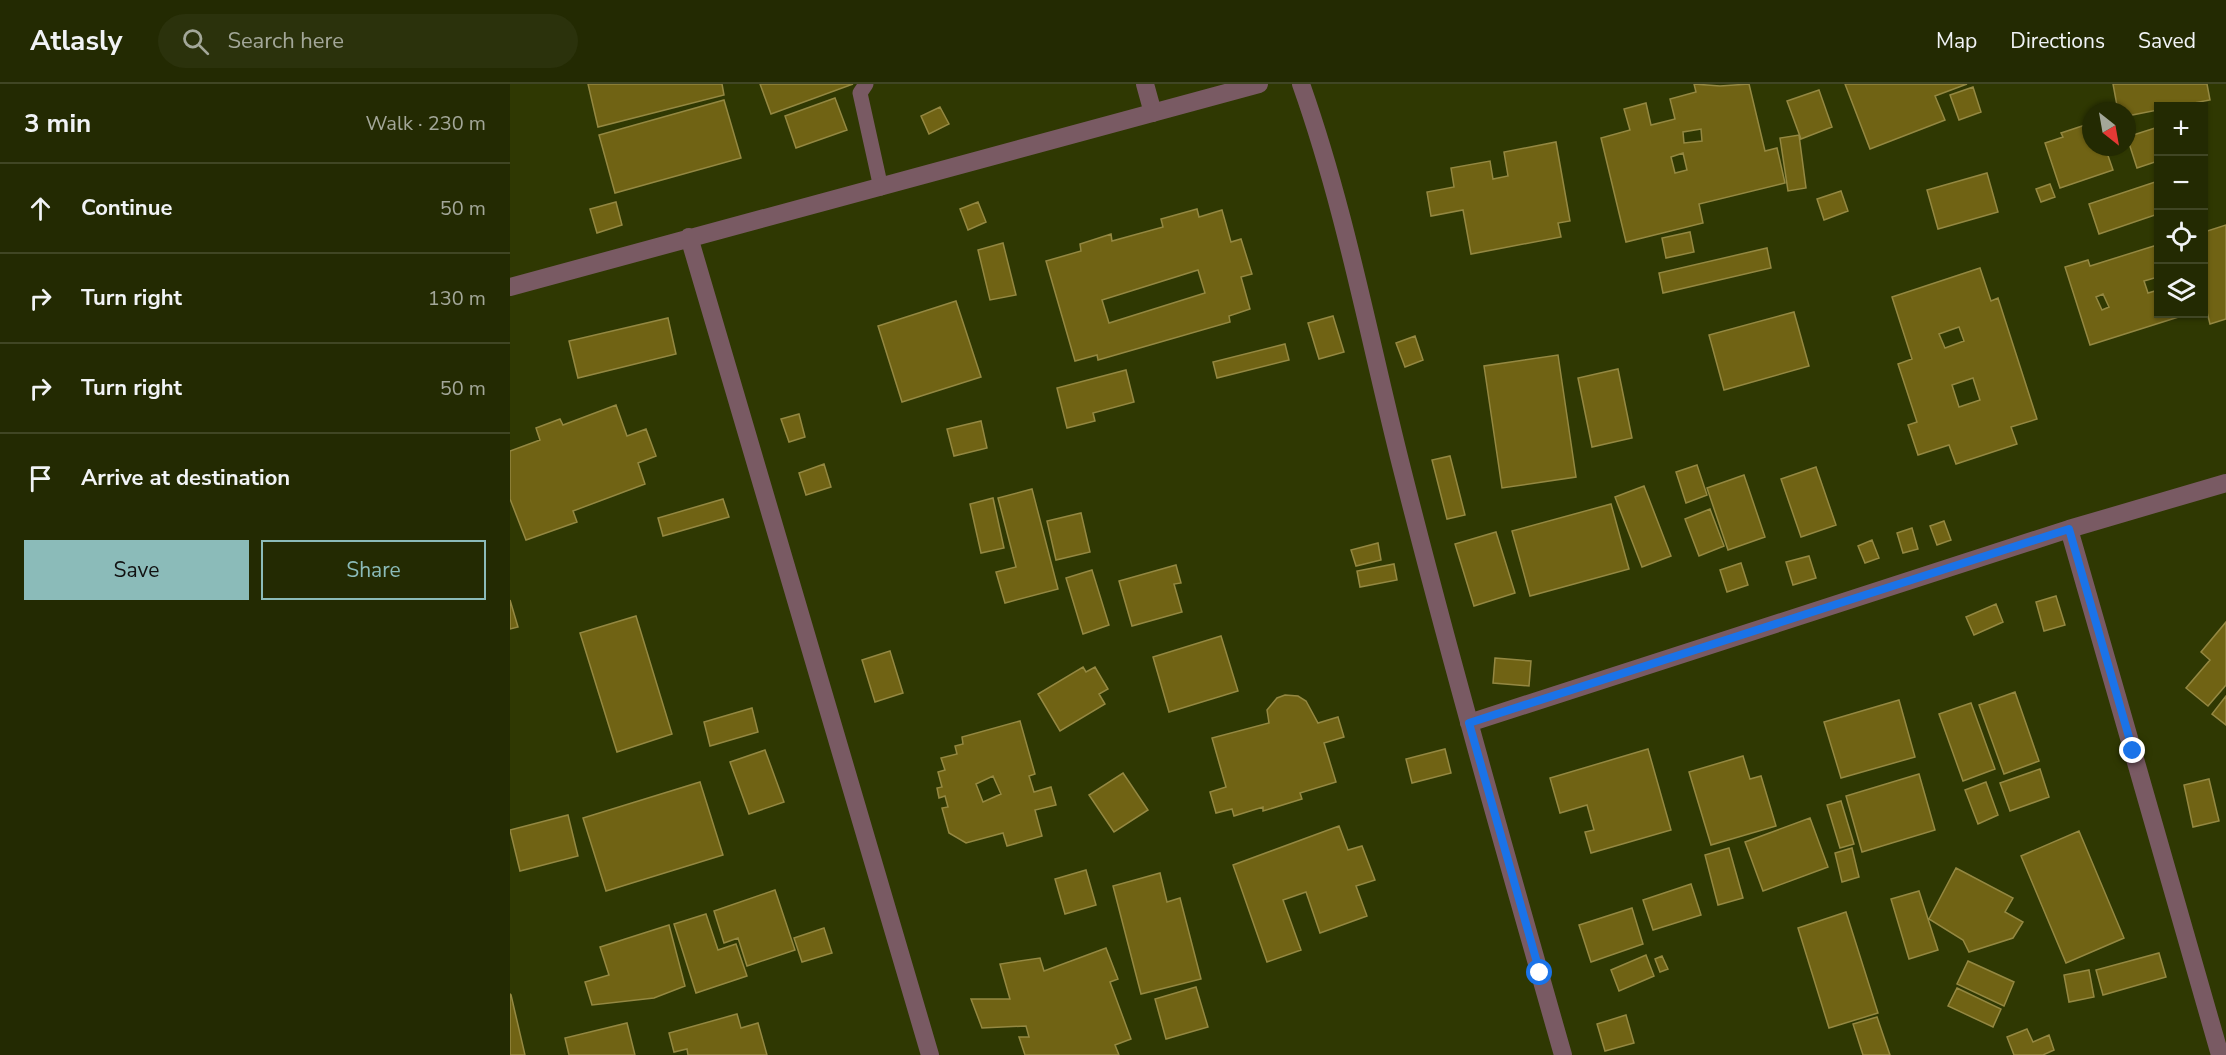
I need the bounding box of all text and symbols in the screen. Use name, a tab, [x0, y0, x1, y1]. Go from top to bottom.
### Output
search box	[158, 14, 578, 68]
text: Atlasly	[30, 22, 122, 60]
icon: search	[179, 25, 212, 58]
text: Search here	[227, 26, 344, 56]
text: Map	[1936, 27, 1977, 55]
text: Directions	[2010, 27, 2105, 55]
text: Saved	[2138, 27, 2196, 55]
north arrow	[2082, 102, 2136, 156]
map controls	[2154, 102, 2208, 318]
button: +	[2154, 102, 2208, 156]
text: 3 min	[24, 106, 91, 141]
text: Walk · 230 m	[366, 110, 486, 137]
button: −	[2154, 156, 2208, 210]
icon: ahead	[24, 192, 57, 225]
text: Continue	[81, 193, 172, 223]
text: 50 m	[440, 195, 486, 222]
button: locate	[2154, 210, 2208, 264]
button: layers	[2154, 264, 2208, 318]
icon: right	[24, 282, 57, 315]
text: Turn right	[81, 283, 182, 313]
text: 130 m	[428, 285, 486, 312]
icon: right	[24, 372, 57, 405]
text: Turn right	[81, 373, 182, 403]
text: 50 m	[440, 375, 486, 402]
icon: arrive	[24, 462, 57, 495]
text: Arrive at destination	[81, 463, 290, 493]
button: Save	[24, 540, 249, 600]
button: Share	[261, 540, 486, 600]
route end	[2119, 737, 2145, 763]
route start	[1526, 959, 1552, 985]

